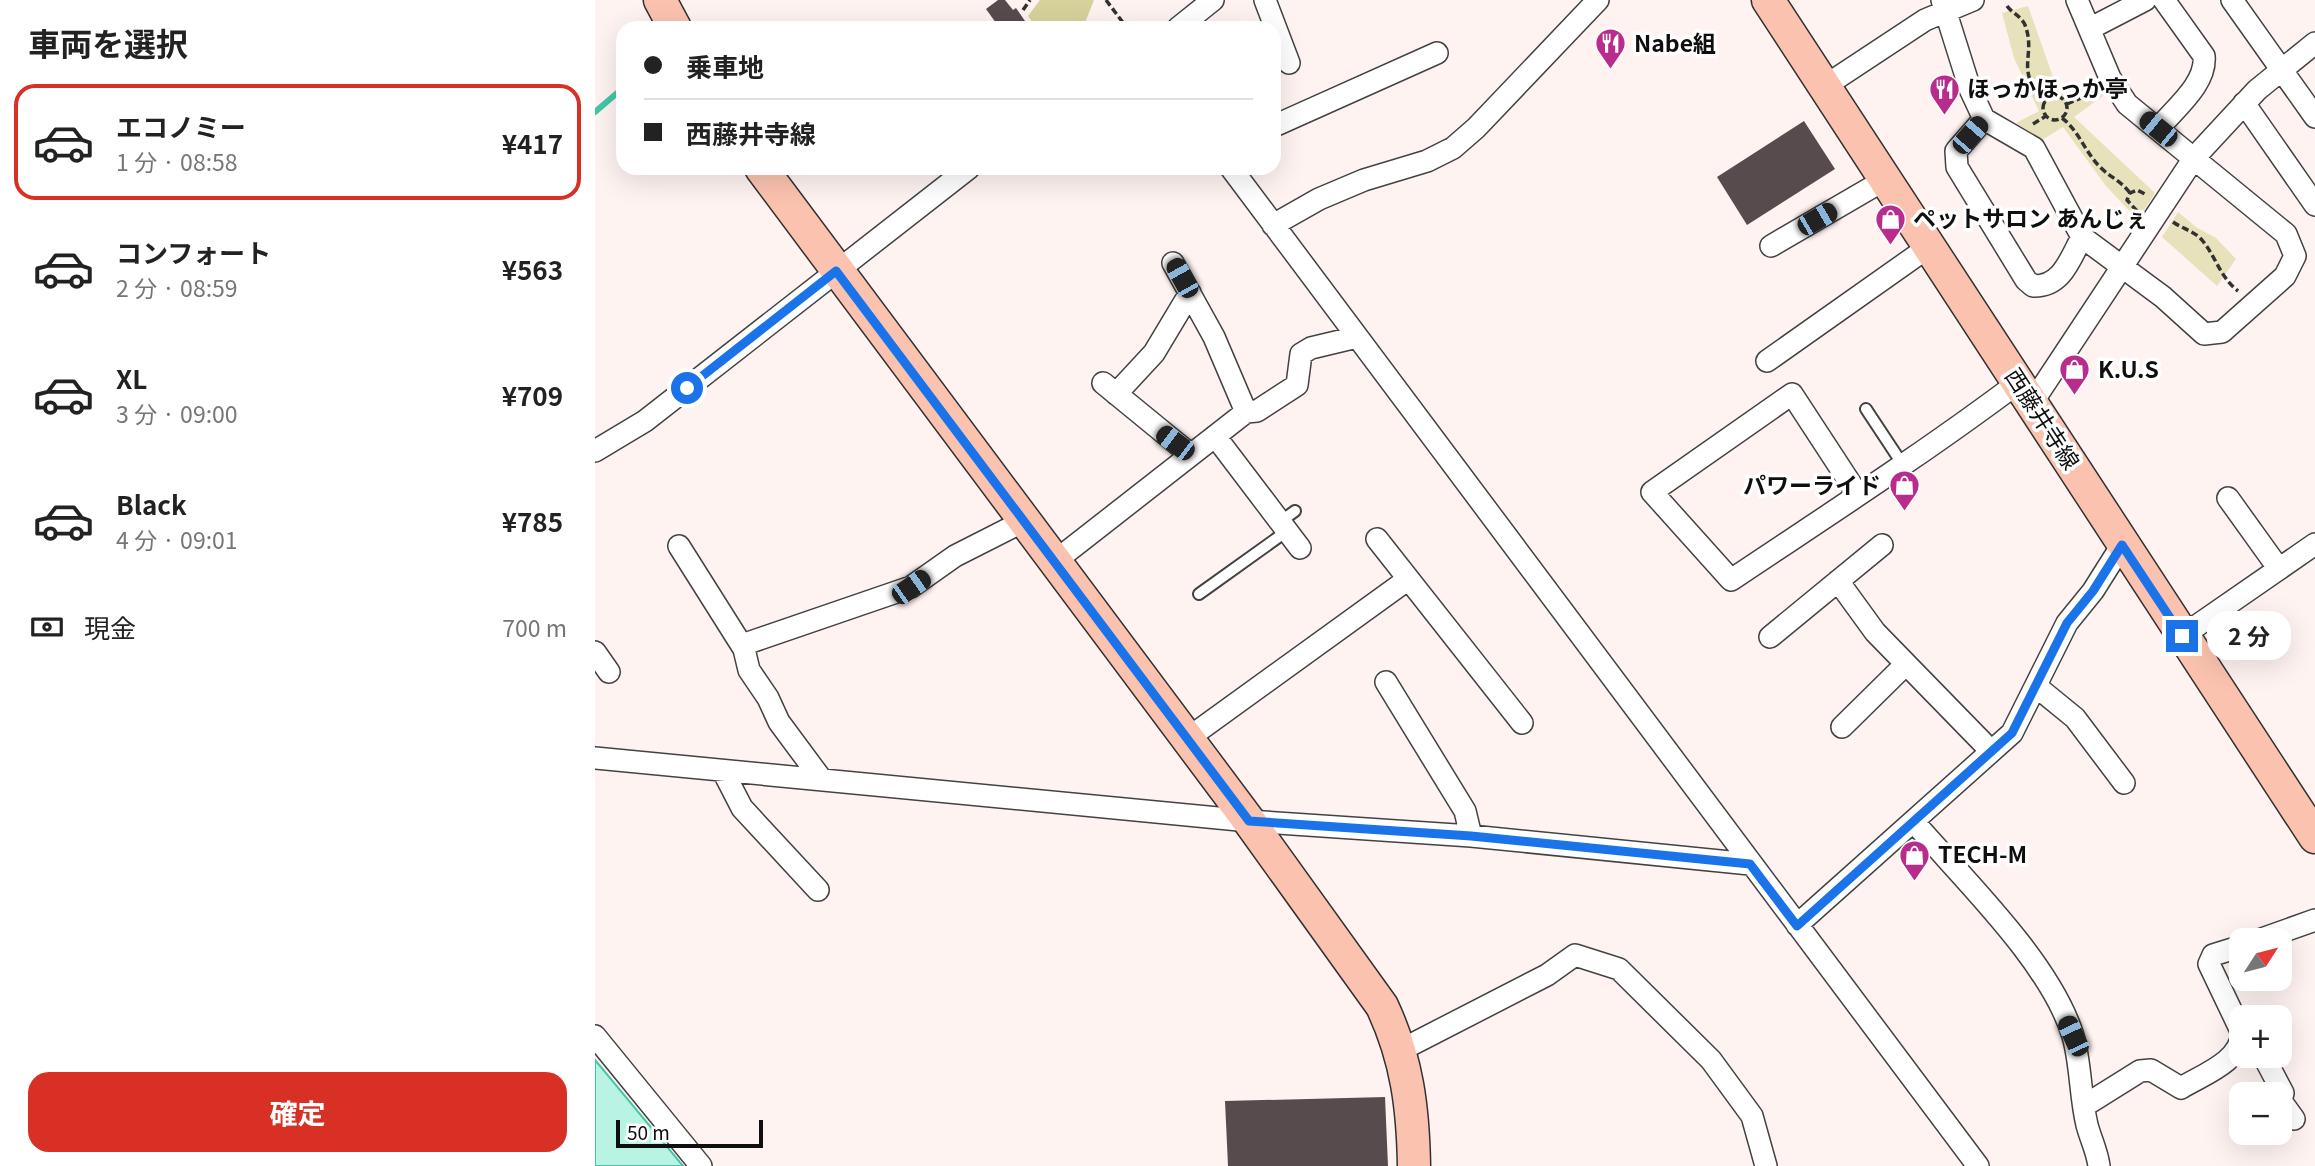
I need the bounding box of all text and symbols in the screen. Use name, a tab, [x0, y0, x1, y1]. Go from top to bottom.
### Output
text: 車両を選択	[28, 19, 188, 65]
place label: Nabe組	[1634, 25, 1716, 59]
restaurant icon: Nabe組	[1594, 27, 1628, 71]
text: 乗車地	[686, 47, 764, 84]
place label: ほっかほっか亭	[1967, 70, 2128, 104]
restaurant icon: ほっかほっか亭	[1927, 72, 1961, 116]
text: エコノミー	[116, 107, 246, 144]
car	[2136, 108, 2181, 150]
icon: car	[32, 111, 95, 174]
car	[1949, 112, 1992, 158]
text: 西藤井寺線	[686, 114, 816, 151]
text: ¥417	[502, 124, 563, 161]
text: 1 分 · 08:58	[116, 144, 238, 178]
car	[1794, 199, 1841, 239]
place label: ペットサロン あんじぇ	[1913, 200, 2148, 234]
shop icon: ペットサロン あんじぇ	[1873, 202, 1907, 246]
text: コンフォート	[116, 233, 271, 270]
icon: car	[32, 237, 95, 300]
text: ¥563	[502, 250, 563, 287]
car	[1163, 255, 1202, 301]
text: 2 分 · 08:59	[116, 270, 238, 304]
place label: K.U.S	[2098, 351, 2159, 385]
shop icon: K.U.S	[2058, 353, 2092, 397]
text: XL	[116, 359, 147, 396]
street label: 西藤井寺線	[1998, 360, 2089, 475]
icon: car	[32, 363, 95, 426]
route start	[671, 372, 703, 404]
text: ¥709	[502, 376, 563, 413]
text: 3 分 · 09:00	[116, 396, 238, 430]
car	[1152, 422, 1199, 464]
place label: パワーライド	[1743, 467, 1881, 501]
shop icon: パワーライド	[1887, 469, 1921, 513]
text: Black	[116, 485, 187, 522]
icon: car	[32, 489, 95, 552]
text: ¥785	[502, 502, 563, 539]
text: 4 分 · 09:01	[116, 522, 238, 556]
car	[888, 566, 935, 608]
icon: cash	[28, 608, 66, 646]
text: 現金	[84, 608, 136, 645]
text: 700 m	[502, 610, 567, 644]
callout: 2 分	[2207, 612, 2291, 660]
text: 2 分	[2228, 618, 2270, 652]
route end	[2166, 620, 2198, 652]
place label: TECH-M	[1938, 836, 2027, 870]
shop icon: TECH-M	[1898, 838, 1932, 882]
north arrow	[2229, 928, 2293, 990]
map controls	[2229, 928, 2292, 1145]
button: +	[2229, 1005, 2292, 1068]
car	[2055, 1013, 2092, 1059]
button: 確定	[28, 1072, 567, 1152]
button: −	[2229, 1082, 2292, 1145]
scale bar	[616, 1117, 763, 1149]
text: 50 m	[627, 1118, 670, 1145]

